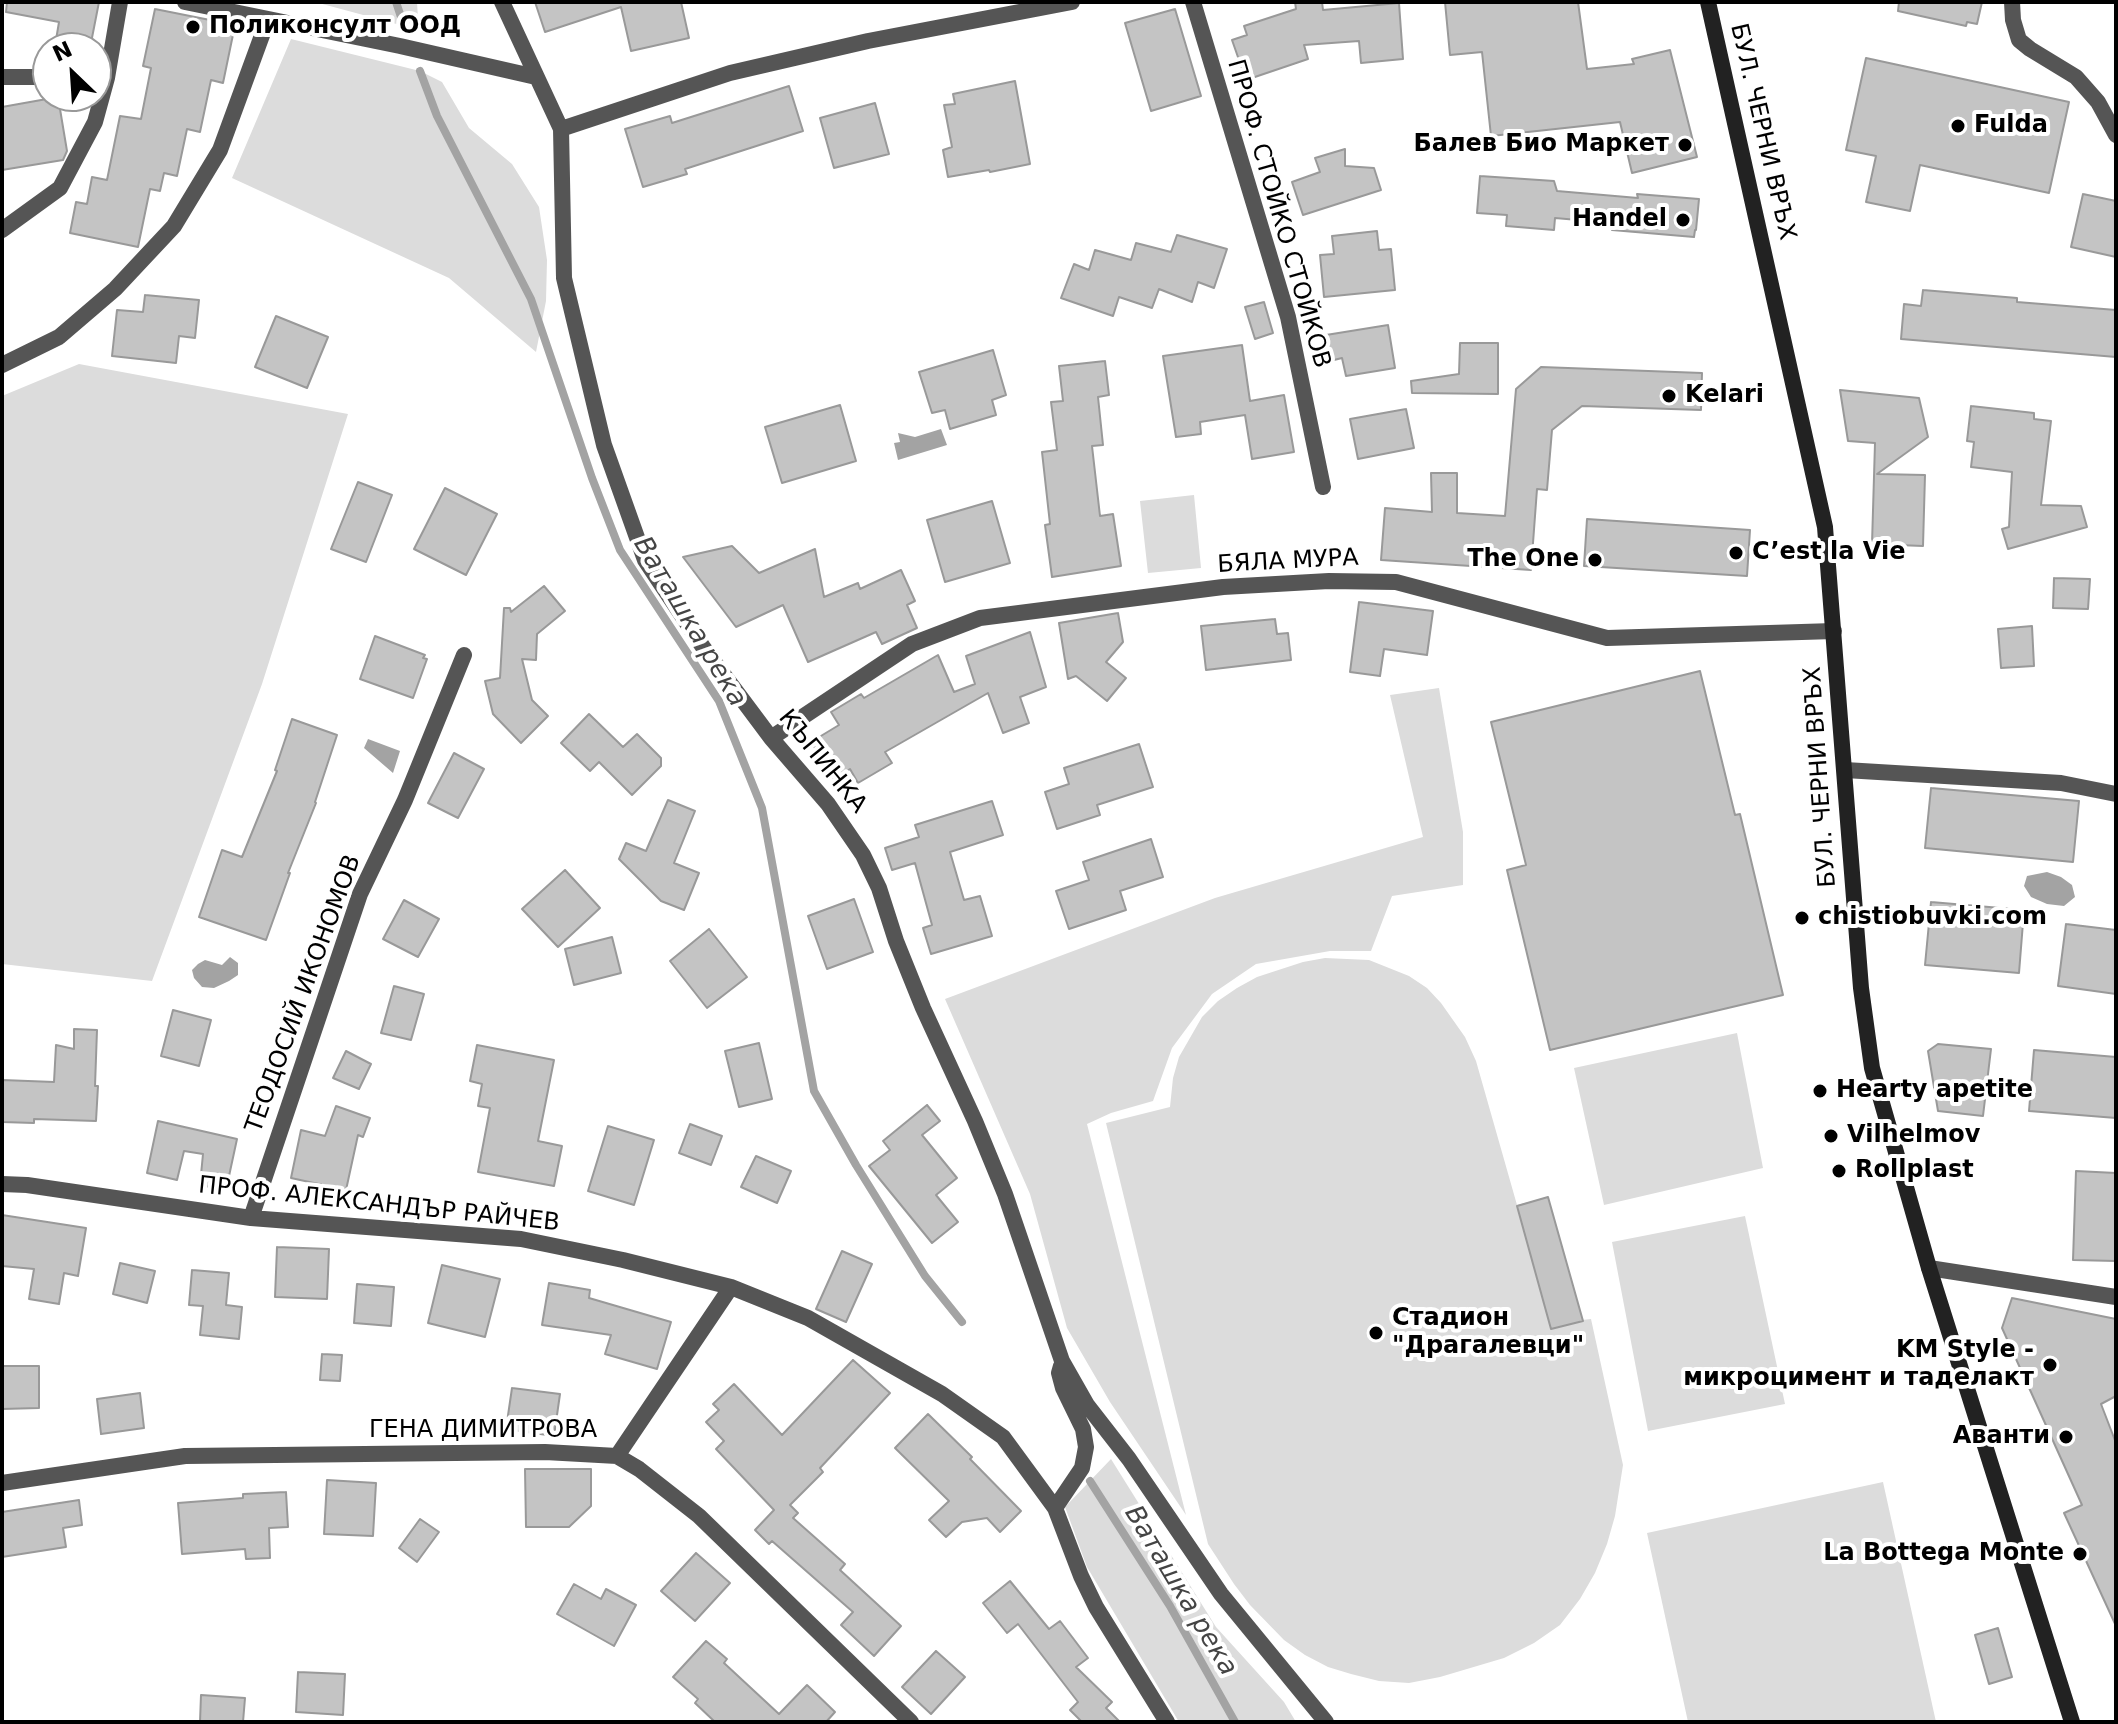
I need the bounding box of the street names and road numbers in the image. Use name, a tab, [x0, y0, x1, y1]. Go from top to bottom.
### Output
street label: БУЛ. ЧЕРНИ ВРЪХ	[1723, 21, 1801, 243]
street label: ПРОФ. СТОЙКО СТОЙКОВ	[1220, 56, 1336, 372]
street label: БЯЛА МУРА	[1217, 544, 1359, 580]
street label: БУЛ. ЧЕРНИ ВРЪХ	[1799, 666, 1843, 888]
street label: КЪПИНКА	[772, 705, 872, 819]
street label: ТЕОДОСИЙ ИКОНОМОВ	[240, 851, 368, 1137]
street label: ПРОФ. АЛЕКСАНДЪР РАЙЧЕВ	[197, 1172, 561, 1238]
street label: ГЕНА ДИМИТРОВА	[369, 1417, 597, 1445]

